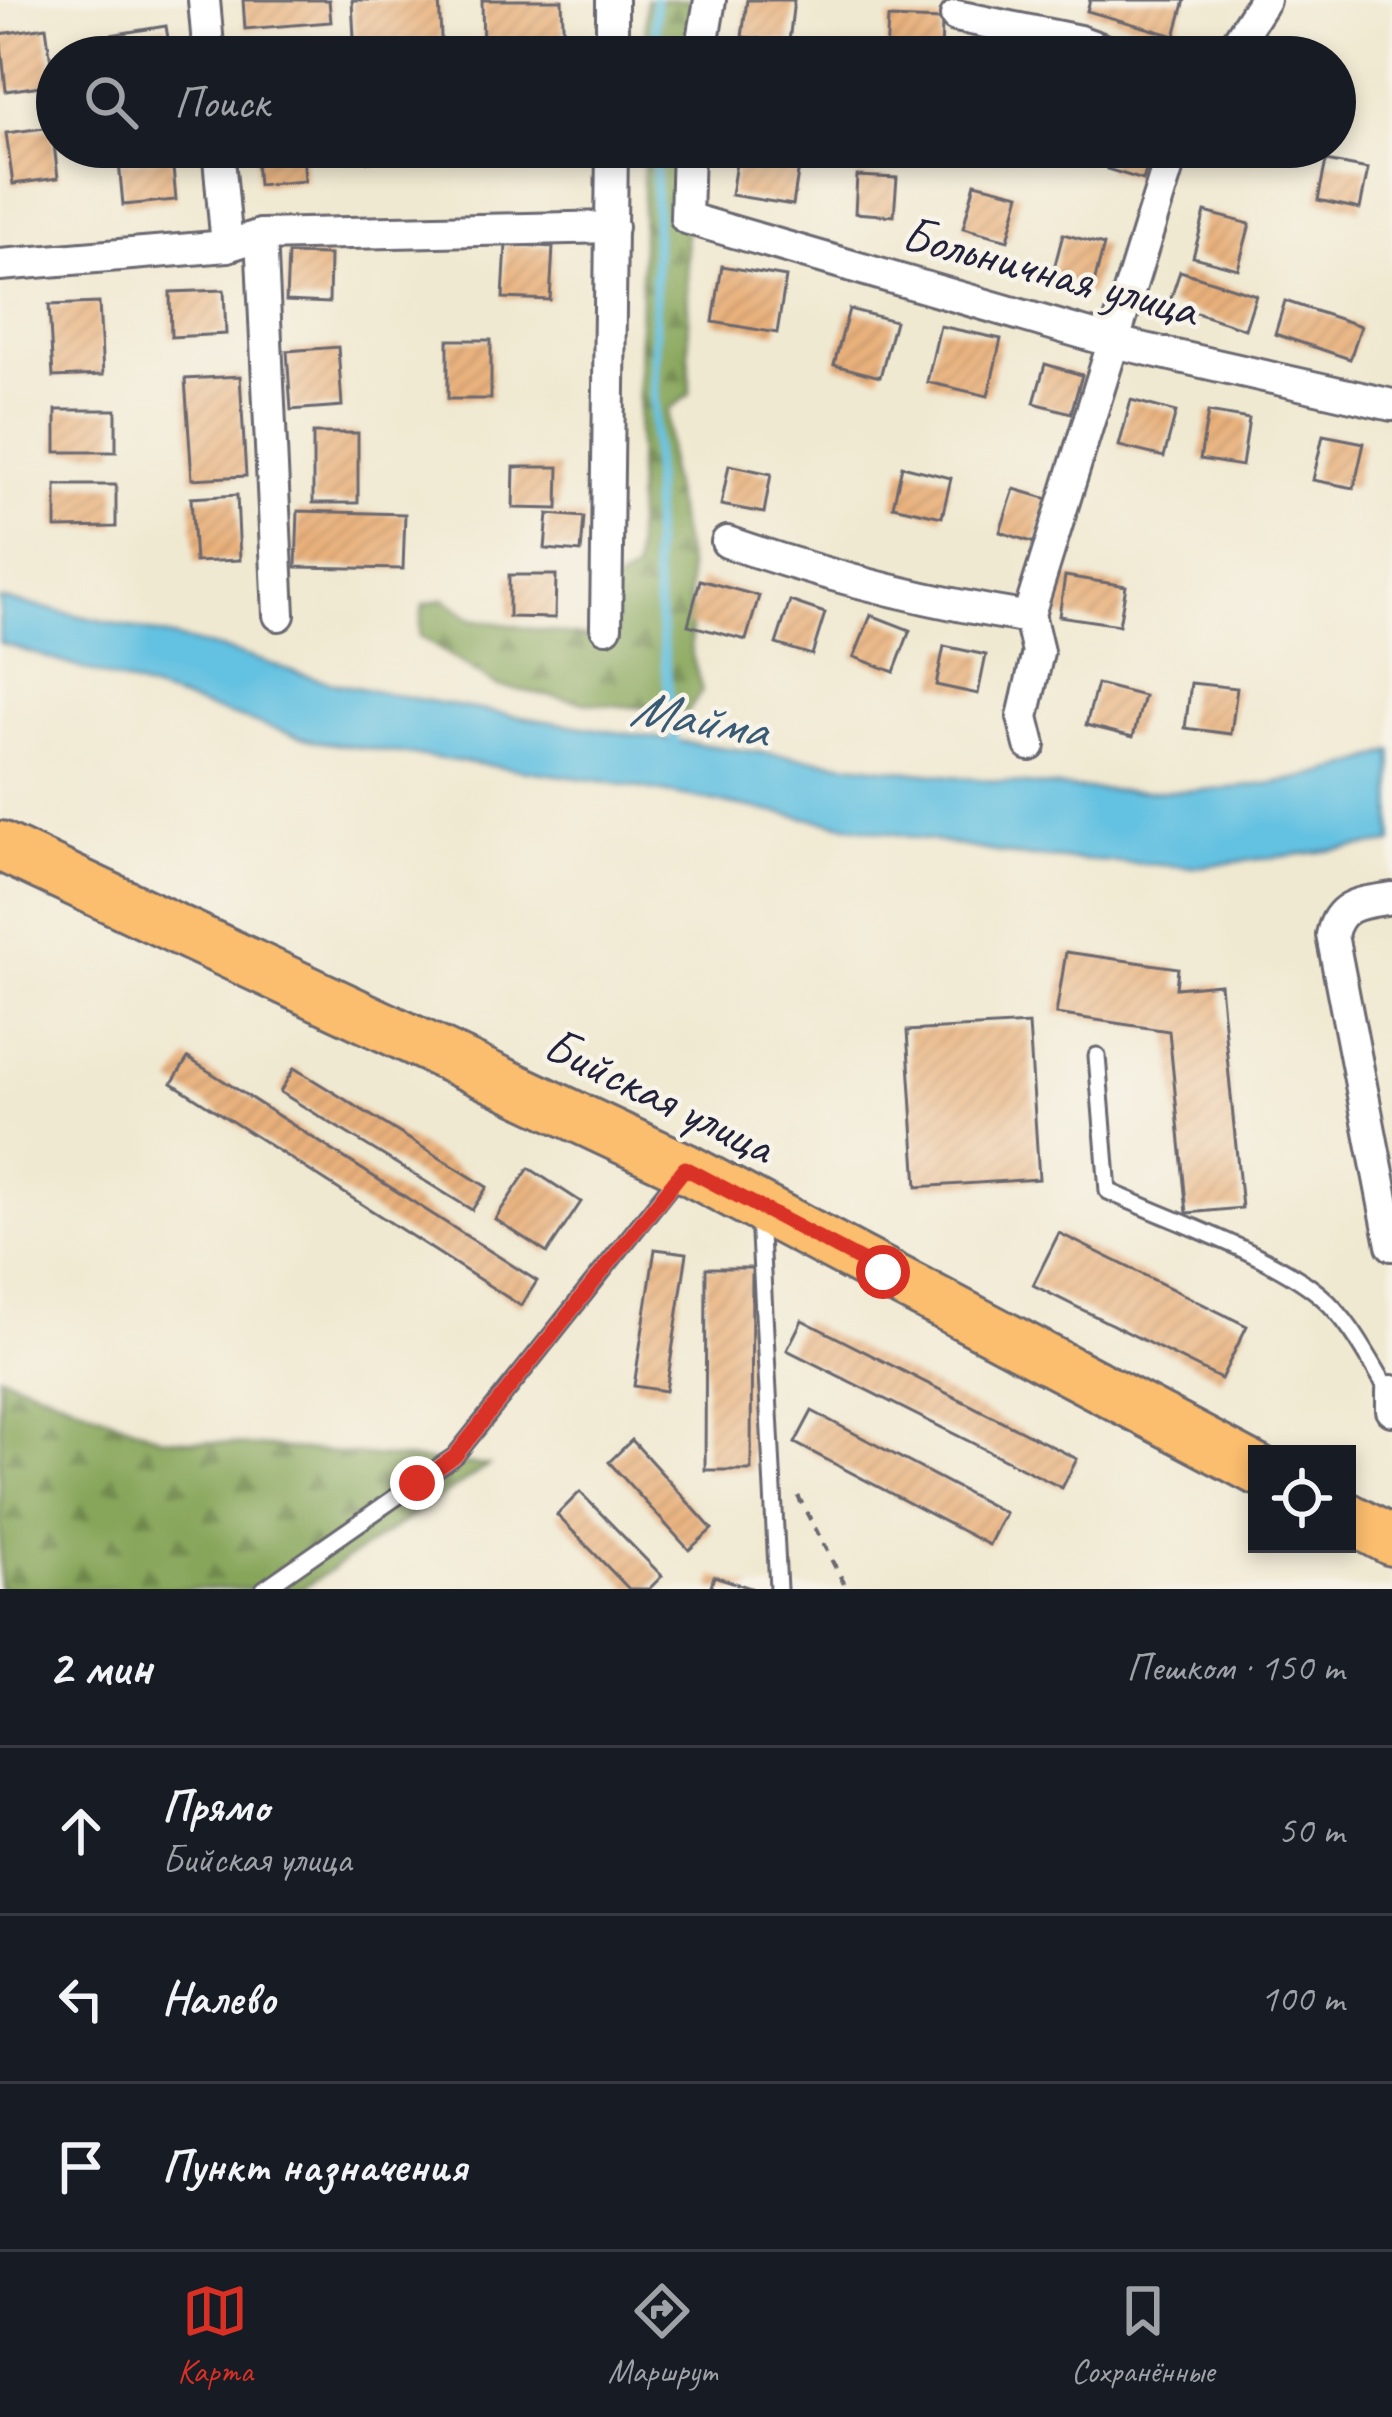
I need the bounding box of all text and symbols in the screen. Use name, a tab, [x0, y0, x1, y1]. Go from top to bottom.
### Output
search box	[36, 36, 1356, 168]
icon: search	[78, 69, 144, 135]
text: Поиск	[174, 74, 269, 131]
street label: Больничная улица	[895, 201, 1208, 342]
water label: Майма	[626, 673, 777, 764]
street label: Бийская улица	[534, 1012, 787, 1180]
route start	[856, 1245, 910, 1299]
map controls	[1248, 1445, 1356, 1553]
button: locate	[1248, 1445, 1356, 1553]
route end	[390, 1456, 444, 1510]
text: 2 мин	[48, 1635, 152, 1699]
text: Пешком · 150 m	[1126, 1643, 1344, 1692]
text: Прямо	[162, 1778, 269, 1835]
icon: ahead	[48, 1798, 114, 1864]
text: 50 m	[1278, 1806, 1344, 1855]
text: Бийская улица	[162, 1835, 351, 1884]
icon: left	[48, 1966, 114, 2032]
text: Налево	[162, 1970, 276, 2027]
text: 100 m	[1260, 1974, 1344, 2023]
icon: arrive	[48, 2134, 114, 2200]
text: Пункт назначения	[162, 2138, 467, 2195]
tab: Карта	[177, 2278, 253, 2392]
tab: Маршрут	[608, 2278, 717, 2392]
tab: Сохранённые	[1071, 2278, 1215, 2392]

